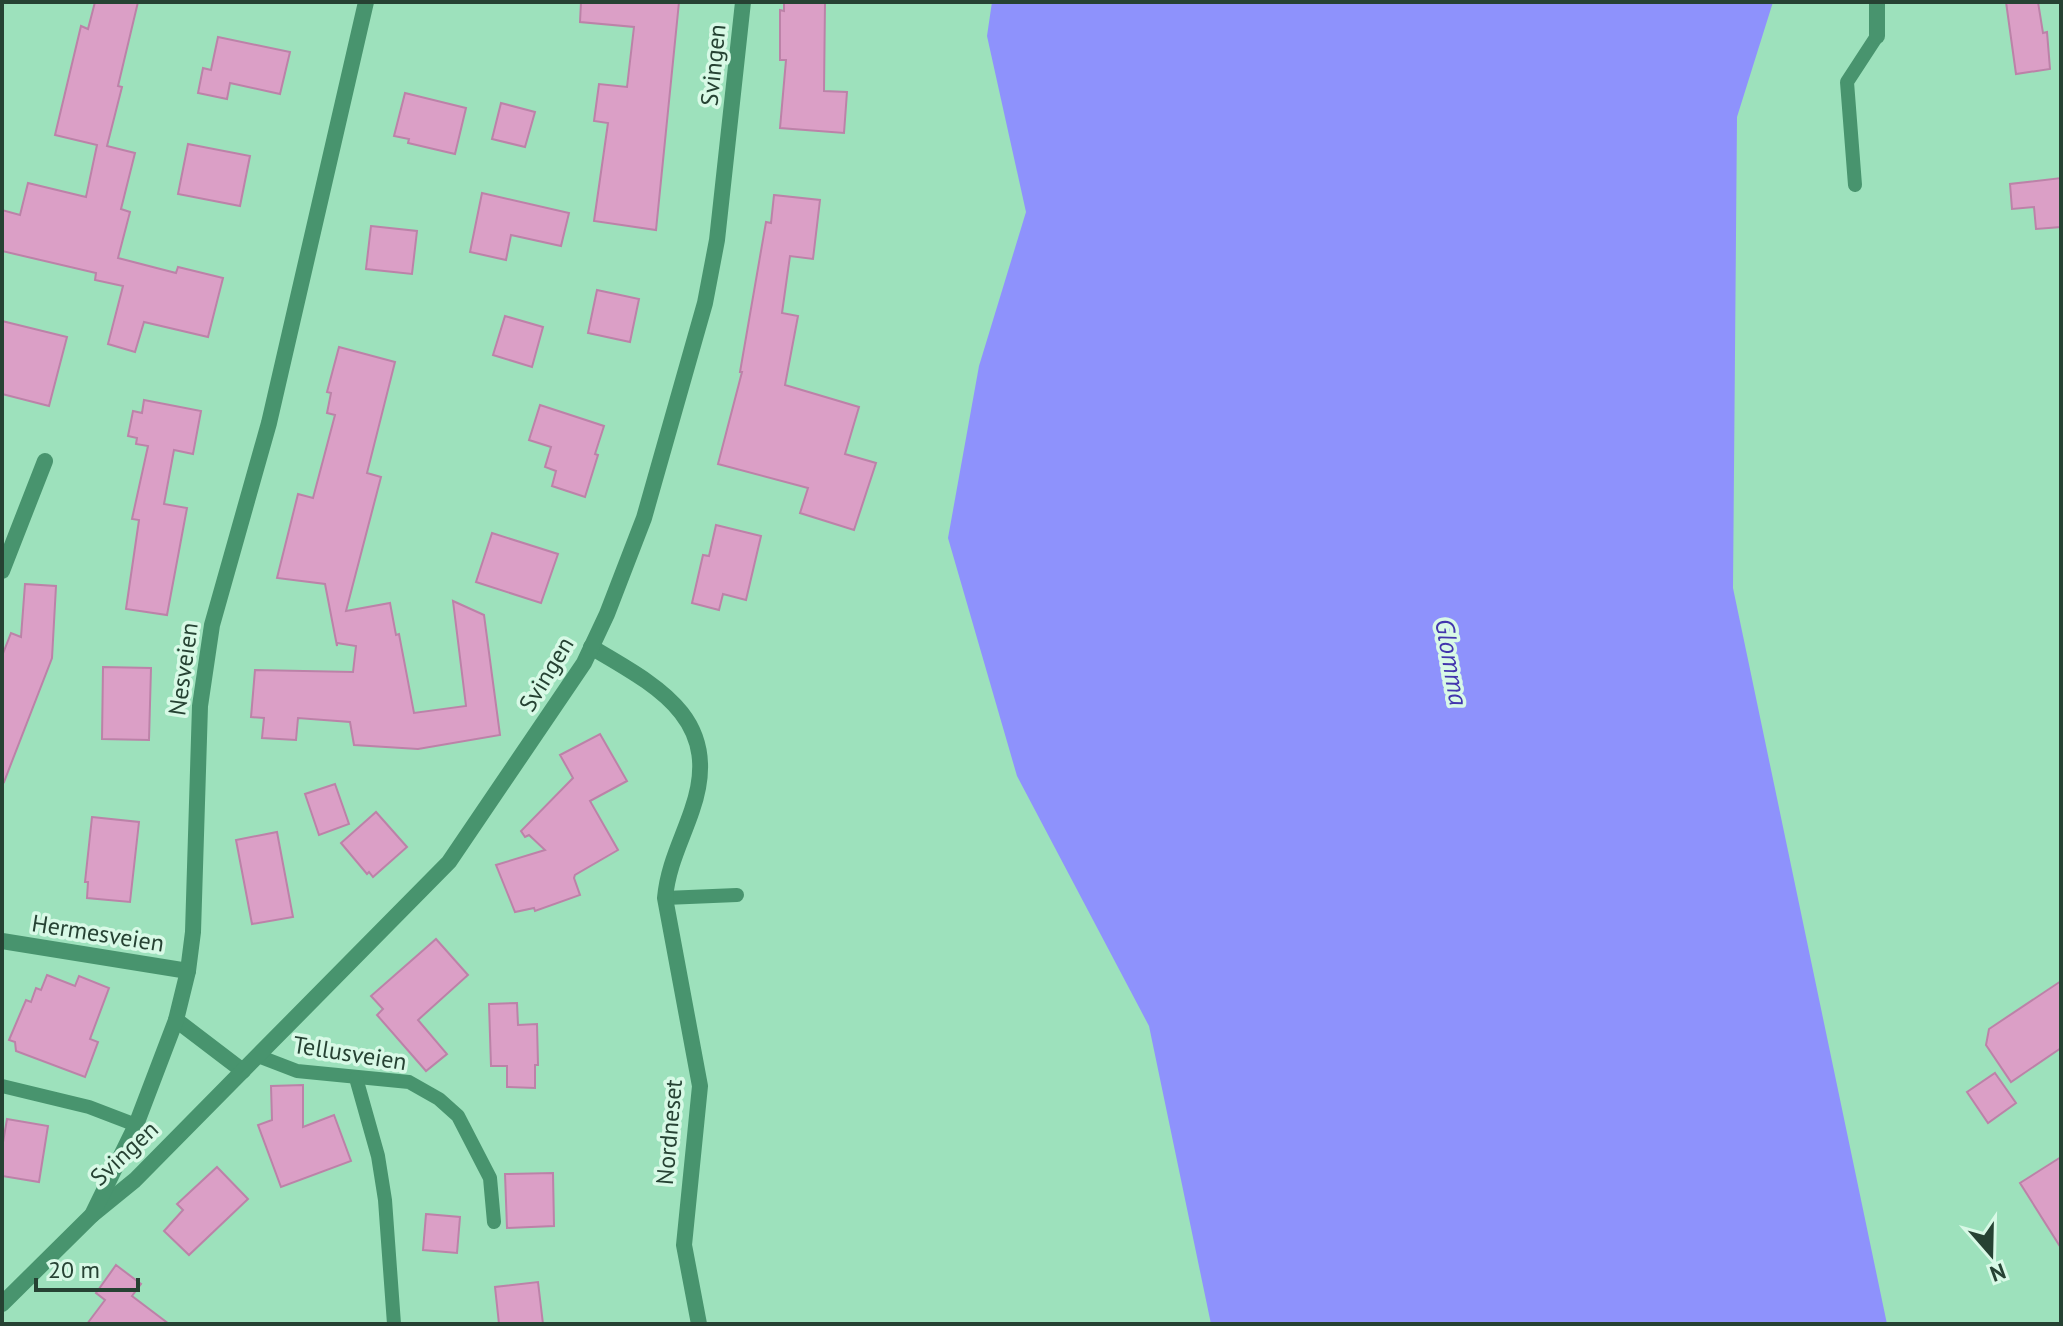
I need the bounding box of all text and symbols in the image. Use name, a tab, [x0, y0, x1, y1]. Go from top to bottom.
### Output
street label: Svingen	[693, 23, 733, 107]
water label: Glomma	[1428, 616, 1476, 708]
street label: Nesveien	[161, 620, 205, 718]
street label: Svingen	[512, 631, 580, 717]
street label: Hermesveien	[30, 907, 166, 959]
street label: Tellusveien	[291, 1029, 409, 1077]
street label: Nordneset	[649, 1078, 689, 1186]
street label: Svingen	[83, 1114, 165, 1192]
north arrow	[1951, 1214, 2031, 1294]
scale bar	[36, 1242, 138, 1292]
text: 20 m	[48, 1254, 100, 1285]
text: N	[1986, 1257, 2009, 1288]

